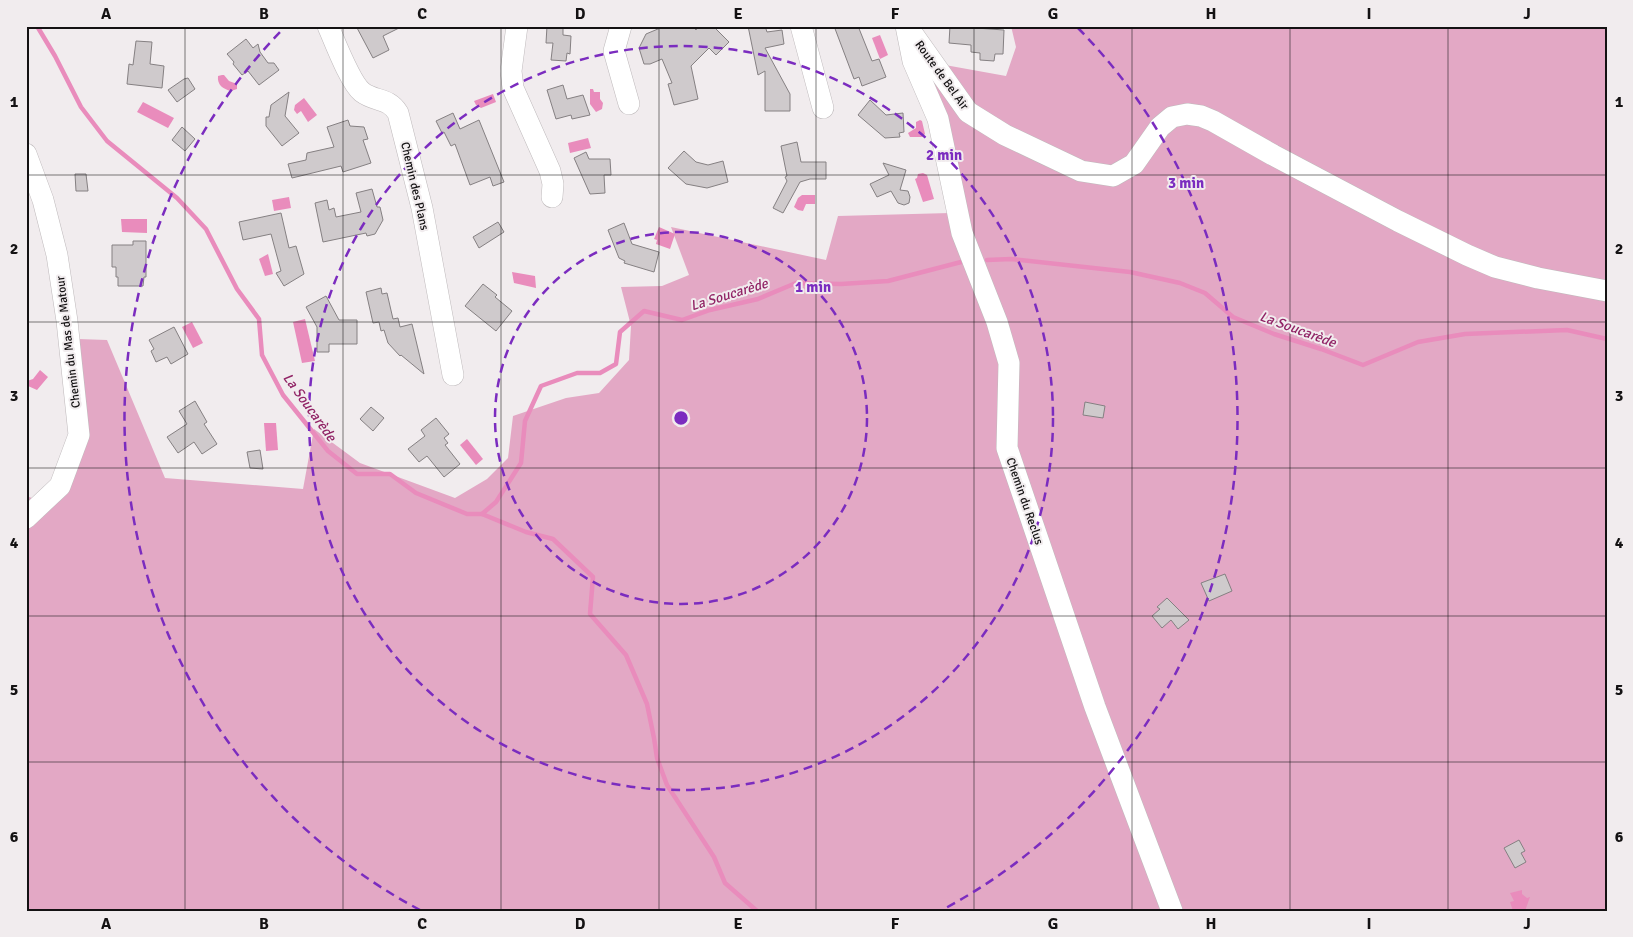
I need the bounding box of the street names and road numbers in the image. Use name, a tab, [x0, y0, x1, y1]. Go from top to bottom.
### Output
street label: Route de Bel Air	[911, 38, 972, 113]
street label: Chemin des Plans	[397, 140, 432, 232]
street label: Chemin du Mas de Matour	[53, 274, 84, 409]
street label: Chemin du Reclus	[1003, 456, 1046, 547]

